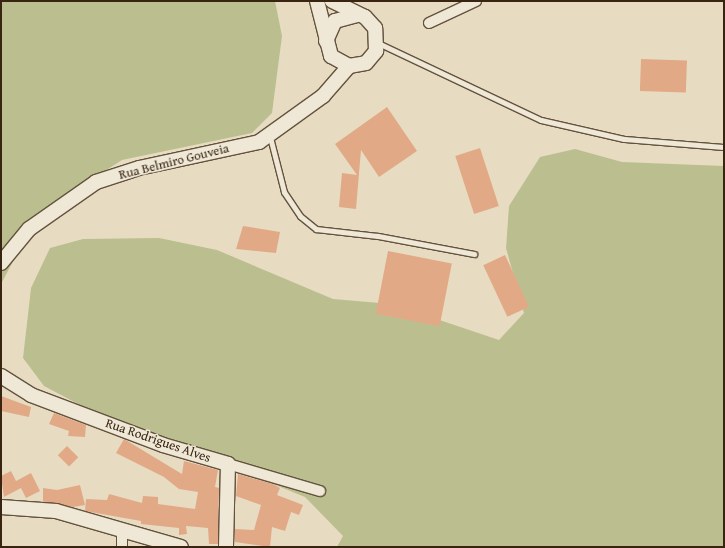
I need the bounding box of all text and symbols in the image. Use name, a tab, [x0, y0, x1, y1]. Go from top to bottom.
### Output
street label: Rua Belmiro Gouveia	[117, 141, 231, 183]
street label: Rua Rodrigues Alves	[103, 416, 213, 466]

